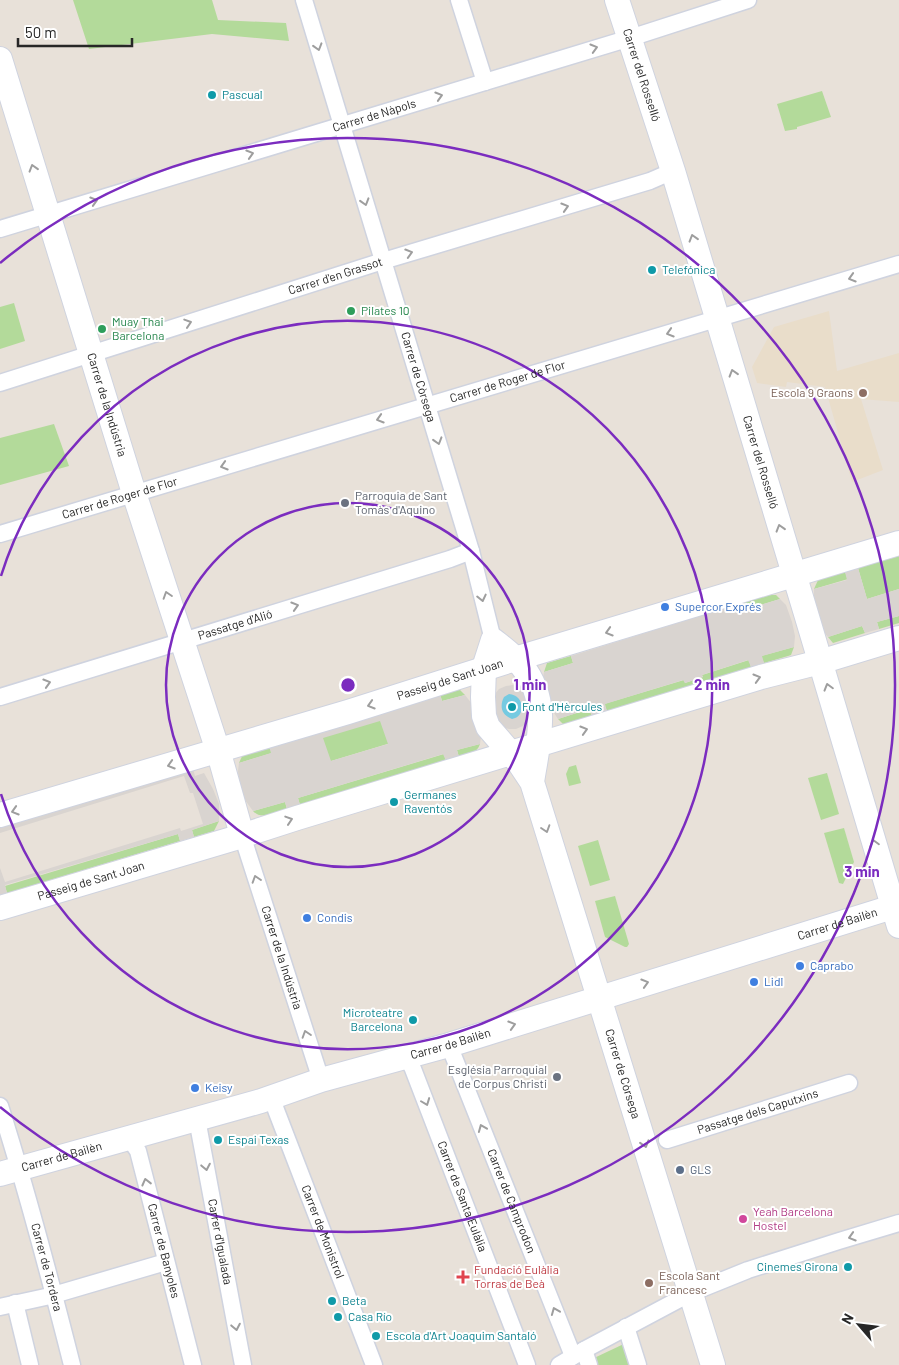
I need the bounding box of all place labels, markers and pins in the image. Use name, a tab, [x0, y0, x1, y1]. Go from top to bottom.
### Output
place label: Pascual	[222, 87, 263, 101]
marker: Pascual	[206, 89, 218, 101]
place label: Telefónica	[662, 262, 716, 276]
marker: Telefónica	[646, 264, 658, 276]
place label: Pilates 10	[361, 303, 410, 317]
marker: Pilates 10	[345, 305, 357, 317]
place label: Muay Thai Barcelona	[112, 314, 164, 342]
marker: Muay Thai Barcelona	[96, 323, 108, 335]
place label: Escola 9 Graons	[771, 385, 853, 399]
marker: Escola 9 Graons	[857, 387, 869, 399]
place label: Parroquia de Sant Tomàs d'Aquino	[355, 488, 447, 516]
marker: Parroquia de Sant Tomàs d'Aquino	[339, 497, 351, 509]
place label: Supercor Exprés	[675, 599, 761, 613]
marker: Supercor Exprés	[659, 601, 671, 613]
centre of rings	[339, 676, 357, 694]
place label: Font d'Hèrcules	[522, 699, 603, 713]
marker: Font d'Hèrcules	[506, 701, 518, 713]
place label: Germanes Raventós	[404, 787, 457, 815]
marker: Germanes Raventós	[388, 796, 400, 808]
place label: Condis	[317, 910, 353, 924]
marker: Condis	[301, 912, 313, 924]
place label: Caprabo	[810, 958, 853, 972]
marker: Caprabo	[794, 960, 806, 972]
place label: Lidl	[764, 974, 783, 988]
marker: Lidl	[748, 976, 760, 988]
place label: Microteatre Barcelona	[343, 1005, 403, 1033]
marker: Microteatre Barcelona	[407, 1014, 419, 1026]
place label: Església Parroquial de Corpus Christi	[448, 1062, 547, 1090]
marker: Església Parroquial de Corpus Christi	[551, 1071, 563, 1083]
place label: Keisy	[205, 1080, 233, 1094]
marker: Keisy	[189, 1082, 201, 1094]
place label: Espai Texas	[228, 1132, 289, 1146]
marker: Espai Texas	[212, 1134, 224, 1146]
place label: GLS	[690, 1162, 711, 1176]
marker: GLS	[674, 1164, 686, 1176]
place label: Yeah Barcelona Hostel	[753, 1204, 833, 1232]
marker: Yeah Barcelona Hostel	[737, 1213, 749, 1225]
place label: Cinemes Girona	[757, 1259, 838, 1273]
marker: Cinemes Girona	[842, 1261, 854, 1273]
place label: Fundació Eulàlia Torras de Beà	[474, 1262, 559, 1290]
place label: Escola Sant Francesc	[659, 1268, 720, 1296]
marker: Fundació Eulàlia Torras de Beà	[456, 1270, 470, 1284]
marker: Escola Sant Francesc	[643, 1277, 655, 1289]
place label: Beta	[342, 1293, 366, 1307]
marker: Beta	[326, 1295, 338, 1307]
place label: Casa Río	[348, 1309, 392, 1323]
marker: Casa Río	[332, 1311, 344, 1323]
place label: Escola d'Art Joaquim Santaló	[386, 1328, 536, 1342]
marker: Escola d'Art Joaquim Santaló	[370, 1330, 382, 1342]

